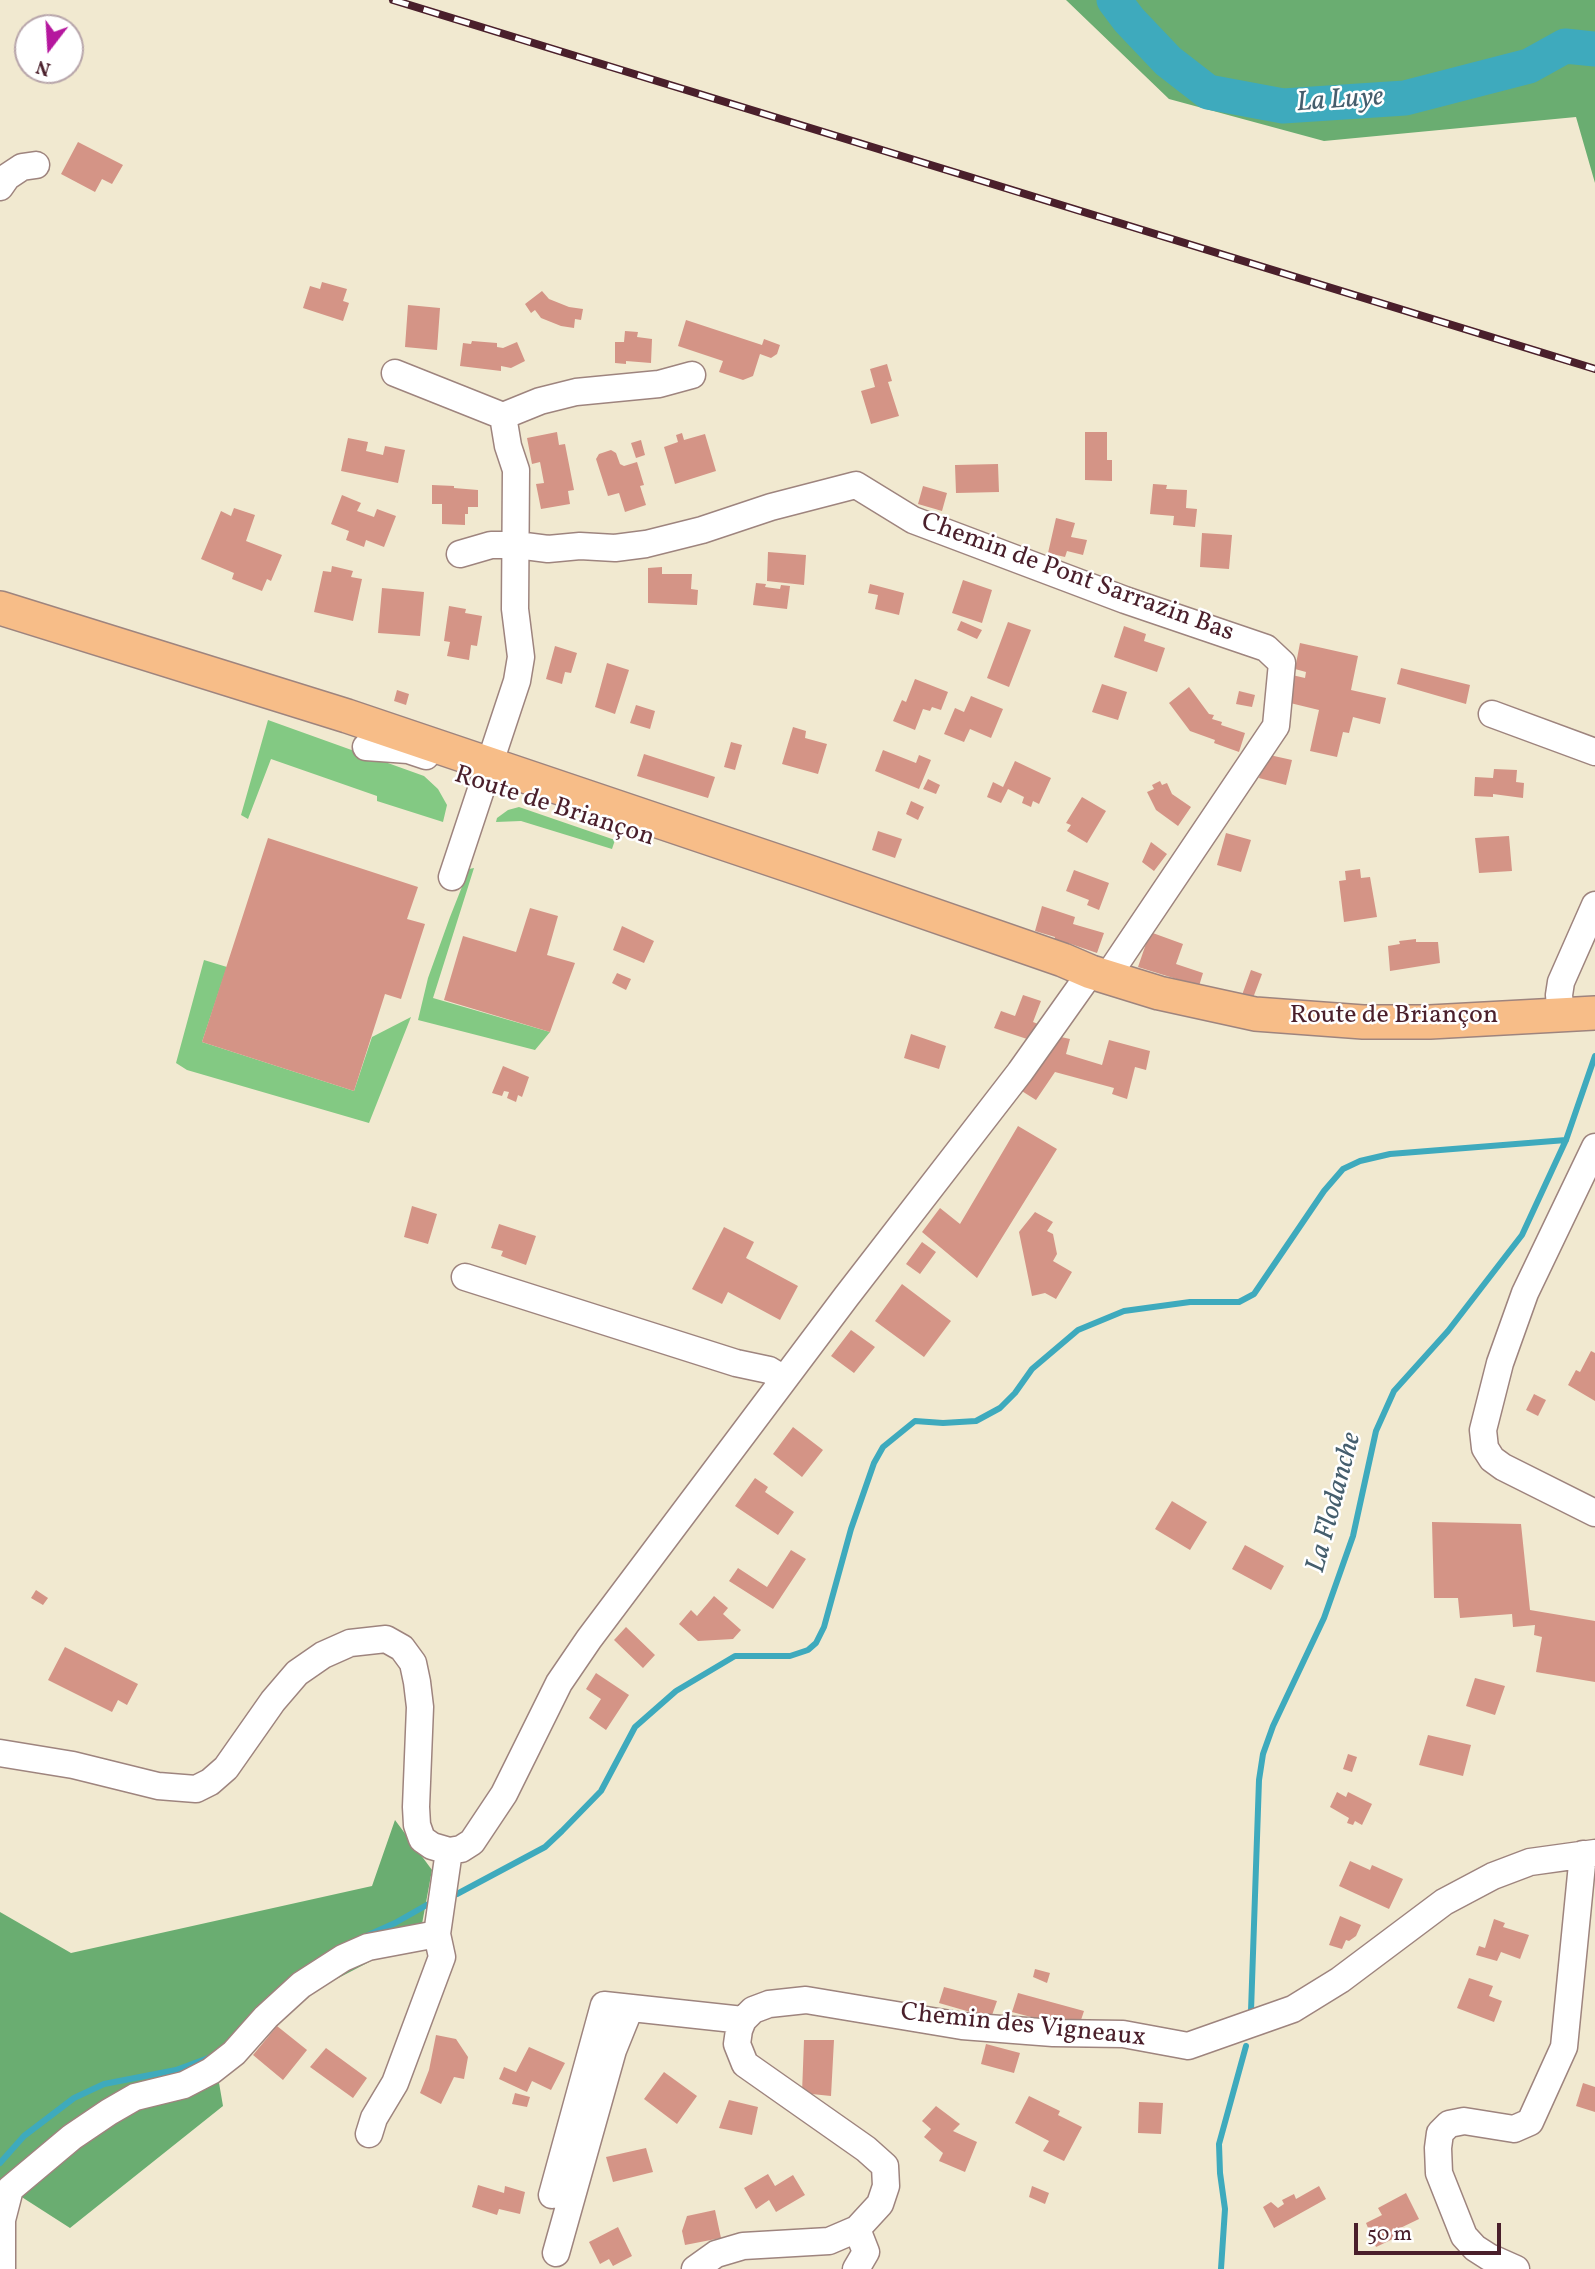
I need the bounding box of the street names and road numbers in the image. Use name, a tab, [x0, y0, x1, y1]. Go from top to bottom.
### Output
street label: Chemin de Pont Sarrazin Bas	[916, 508, 1238, 650]
street label: Route de Briançon	[450, 761, 658, 855]
street label: Route de Briançon	[1290, 1001, 1498, 1033]
street label: Chemin des Vigneaux	[899, 1999, 1147, 2055]

